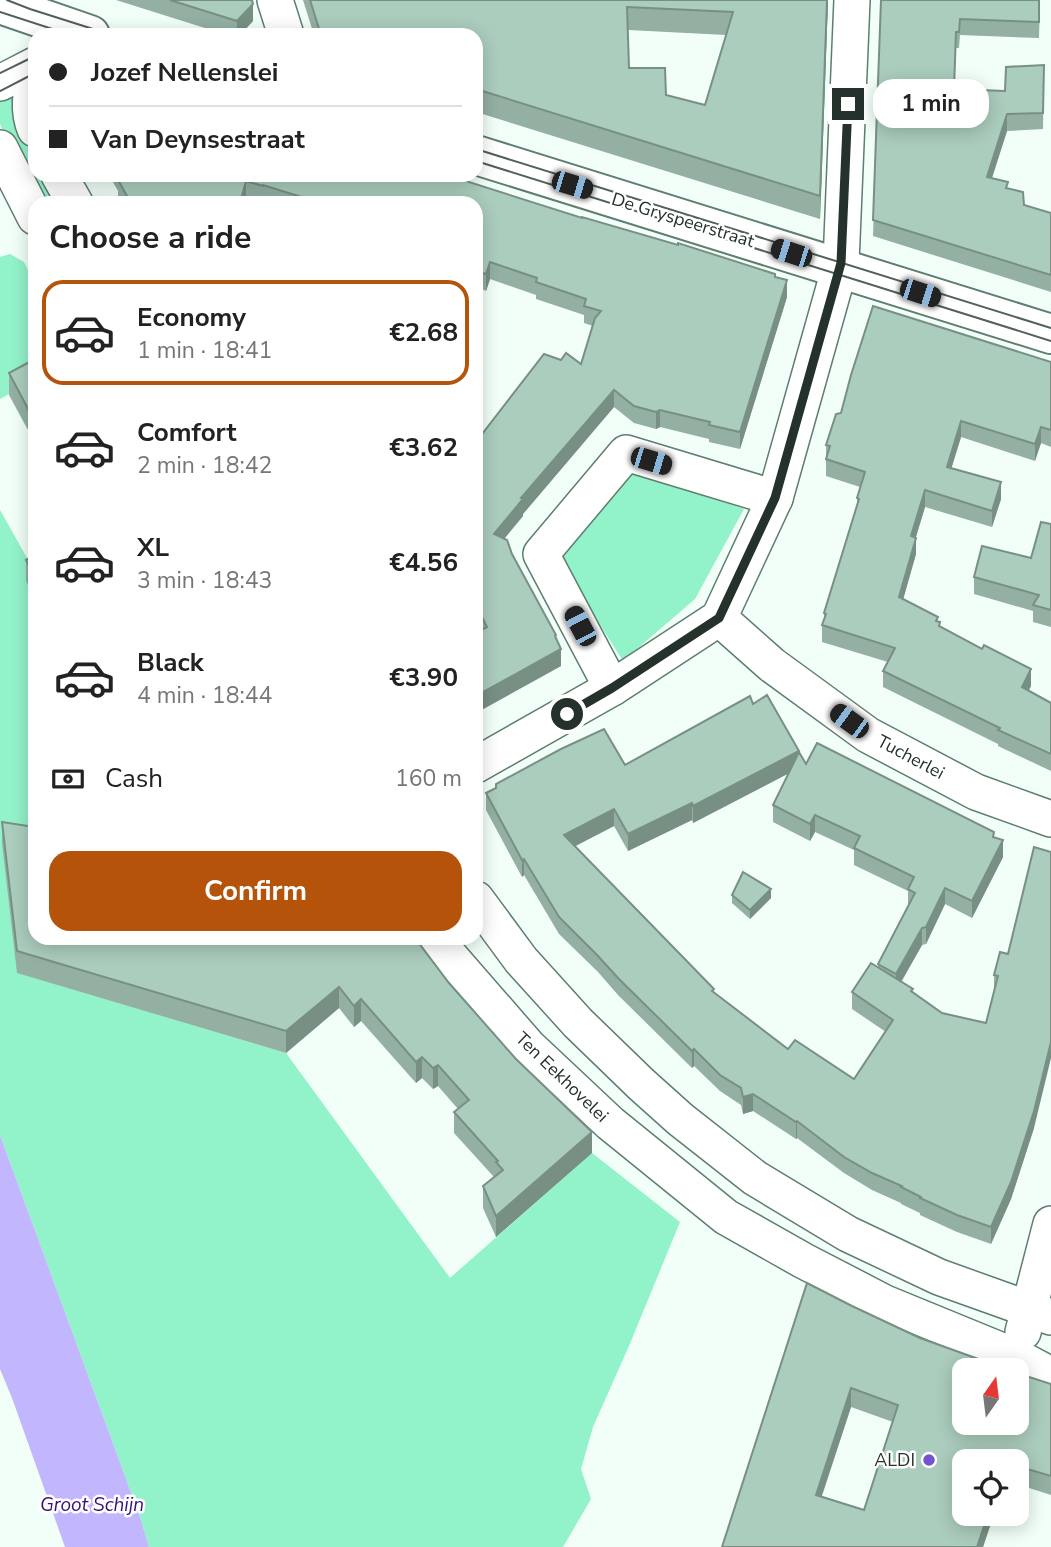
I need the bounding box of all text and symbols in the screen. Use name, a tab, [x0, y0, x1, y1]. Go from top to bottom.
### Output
text: Jozef Nellenslei	[91, 55, 278, 90]
callout: 1 min	[872, 80, 988, 128]
route end	[832, 88, 864, 120]
text: 1 min	[901, 88, 961, 119]
text: Van Deynsestraat	[91, 122, 305, 157]
car	[549, 169, 596, 201]
street label: De Gryspeerstraat	[609, 187, 758, 253]
text: Choose a ride	[49, 216, 251, 259]
car	[768, 237, 815, 269]
car	[897, 277, 944, 309]
text: Economy	[137, 300, 246, 335]
icon: car	[53, 301, 116, 364]
text: €2.68	[389, 315, 458, 350]
text: 1 min · 18:41	[137, 335, 272, 366]
text: Comfort	[137, 415, 237, 450]
icon: car	[53, 416, 116, 479]
text: €3.62	[389, 430, 458, 465]
car	[628, 445, 675, 477]
text: 2 min · 18:42	[137, 450, 272, 481]
text: XL	[137, 530, 169, 565]
icon: car	[53, 531, 116, 594]
text: €4.56	[389, 545, 458, 580]
text: 3 min · 18:43	[137, 565, 272, 596]
car	[561, 603, 600, 649]
text: Black	[137, 645, 204, 680]
icon: car	[53, 646, 116, 709]
text: €3.90	[389, 660, 458, 695]
text: 4 min · 18:44	[137, 680, 272, 711]
route start	[551, 698, 583, 730]
car	[826, 700, 873, 742]
street label: Tucherlei	[873, 729, 949, 785]
icon: cash	[49, 760, 87, 798]
text: Cash	[105, 761, 163, 796]
text: 160 m	[395, 763, 462, 794]
button: Confirm	[49, 851, 462, 931]
street label: Ten Eekhovelei	[510, 1026, 614, 1128]
north arrow	[952, 1358, 1029, 1435]
map controls	[952, 1358, 1029, 1526]
place label: ALDI	[874, 1448, 915, 1472]
button: locate	[952, 1449, 1029, 1526]
marker: ALDI	[921, 1452, 937, 1468]
water label: Groot Schijn	[40, 1492, 144, 1518]

